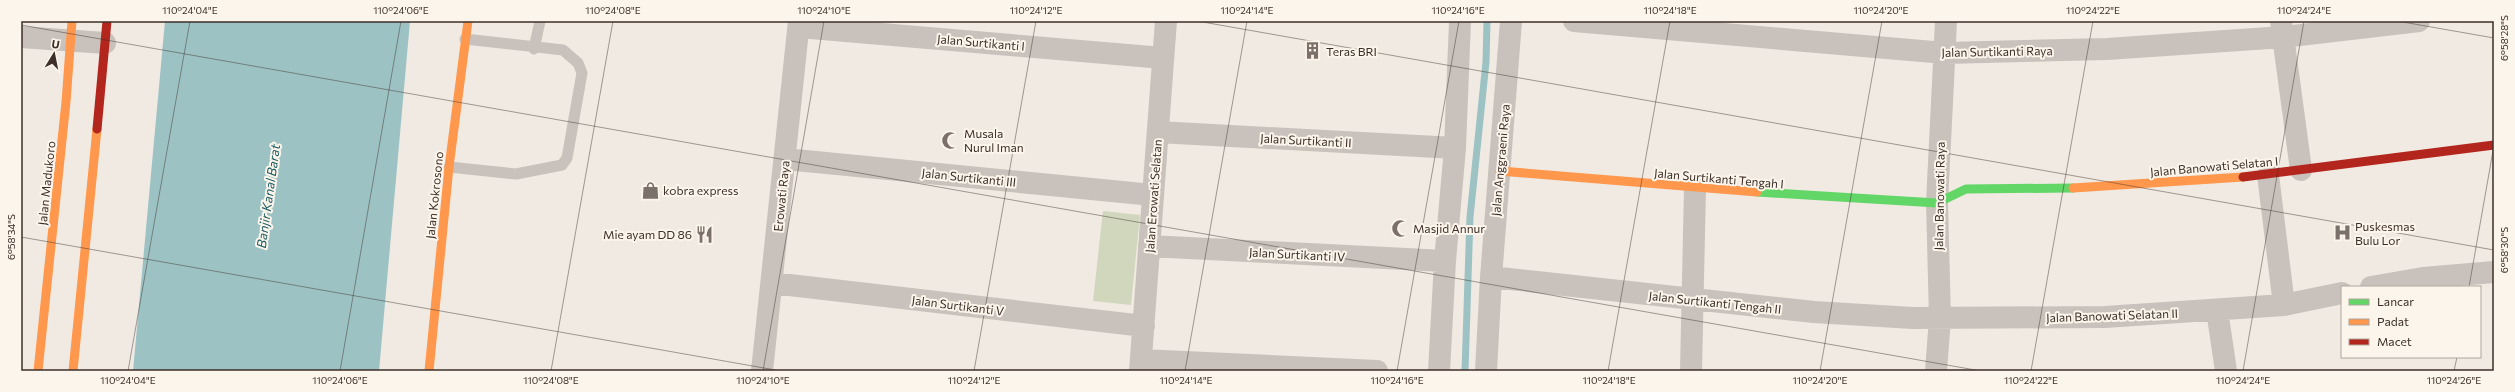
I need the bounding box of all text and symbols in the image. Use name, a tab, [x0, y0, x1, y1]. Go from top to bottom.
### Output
text: 110°24'04"E	[162, 4, 218, 16]
text: 110°24'06"E	[373, 4, 429, 16]
text: 110°24'08"E	[585, 4, 641, 16]
text: 110°24'10"E	[797, 4, 851, 16]
text: 110°24'12"E	[1010, 4, 1062, 16]
text: 110°24'14"E	[1220, 4, 1274, 16]
text: 110°24'16"E	[1431, 4, 1485, 16]
text: 110°24'18"E	[1643, 4, 1697, 16]
text: 110°24'20"E	[1854, 4, 1908, 16]
text: 110°24'22"E	[2066, 4, 2120, 16]
text: 110°24'24"E	[2277, 4, 2331, 16]
text: 6°58'28"S	[2498, 15, 2510, 61]
street label: Jalan Surtikanti I	[936, 31, 1026, 54]
north arrow	[34, 34, 74, 74]
text: U	[51, 37, 61, 51]
building icon: Teras BRI	[1303, 41, 1323, 61]
street label: Jalan Surtikanti Raya	[1941, 43, 2053, 60]
place label: Teras BRI	[1326, 44, 1377, 58]
street label: Jalan Anggraeni Raya	[1488, 103, 1513, 217]
place label: Musala Nurul Iman	[964, 126, 1024, 154]
mosque icon: Musala Nurul Iman	[941, 130, 961, 150]
street label: Jalan Surtikanti II	[1260, 131, 1352, 150]
street label: Jalan Erowati Selatan	[1142, 139, 1165, 253]
street label: Jalan Madukoro	[35, 140, 58, 226]
water label: Banjir Kanal Barat	[253, 142, 283, 249]
street label: Jalan Banowati Raya	[1931, 142, 1948, 250]
street label: Jalan Kokrosono	[422, 151, 447, 240]
street label: Jalan Banowati Selatan I	[2149, 153, 2279, 180]
street label: Erowati Raya	[770, 160, 792, 232]
street label: Jalan Surtikanti III	[921, 165, 1017, 190]
street label: Jalan Surtikanti Tengah I	[1654, 165, 1784, 192]
shop icon: kobra express	[640, 180, 660, 200]
place label: kobra express	[663, 183, 738, 197]
text: 6°58'34"S	[5, 214, 17, 260]
mosque icon: Masjid Annur	[1390, 218, 1410, 238]
place label: Puskesmas Bulu Lor	[2355, 219, 2415, 247]
place label: Masjid Annur	[1413, 221, 1485, 235]
hospital icon: Puskesmas Bulu Lor	[2332, 223, 2352, 243]
restaurant icon: Mie ayam DD 86	[695, 224, 715, 244]
place label: Mie ayam DD 86	[603, 227, 692, 241]
text: 6°58'30"S	[2498, 227, 2510, 273]
street label: Jalan Surtikanti IV	[1248, 244, 1345, 265]
legend	[2341, 286, 2481, 358]
street label: Jalan Surtikanti Tengah II	[1648, 288, 1782, 317]
street label: Jalan Surtikanti V	[911, 292, 1005, 319]
text: Lancar	[2377, 294, 2414, 308]
street label: Jalan Banowati Selatan II	[2046, 306, 2178, 325]
text: Padat	[2377, 314, 2409, 328]
text: Macet	[2377, 334, 2412, 348]
text: 110°24'04"E	[100, 374, 156, 386]
text: 110°24'06"E	[312, 374, 368, 386]
text: 110°24'08"E	[523, 374, 579, 386]
text: 110°24'10"E	[736, 374, 790, 386]
text: 110°24'12"E	[948, 374, 1000, 386]
text: 110°24'14"E	[1159, 374, 1213, 386]
text: 110°24'16"E	[1370, 374, 1424, 386]
text: 110°24'18"E	[1582, 374, 1636, 386]
text: 110°24'20"E	[1793, 374, 1847, 386]
text: 110°24'22"E	[2004, 374, 2058, 386]
text: 110°24'24"E	[2216, 374, 2270, 386]
text: 110°24'26"E	[2427, 374, 2481, 386]

